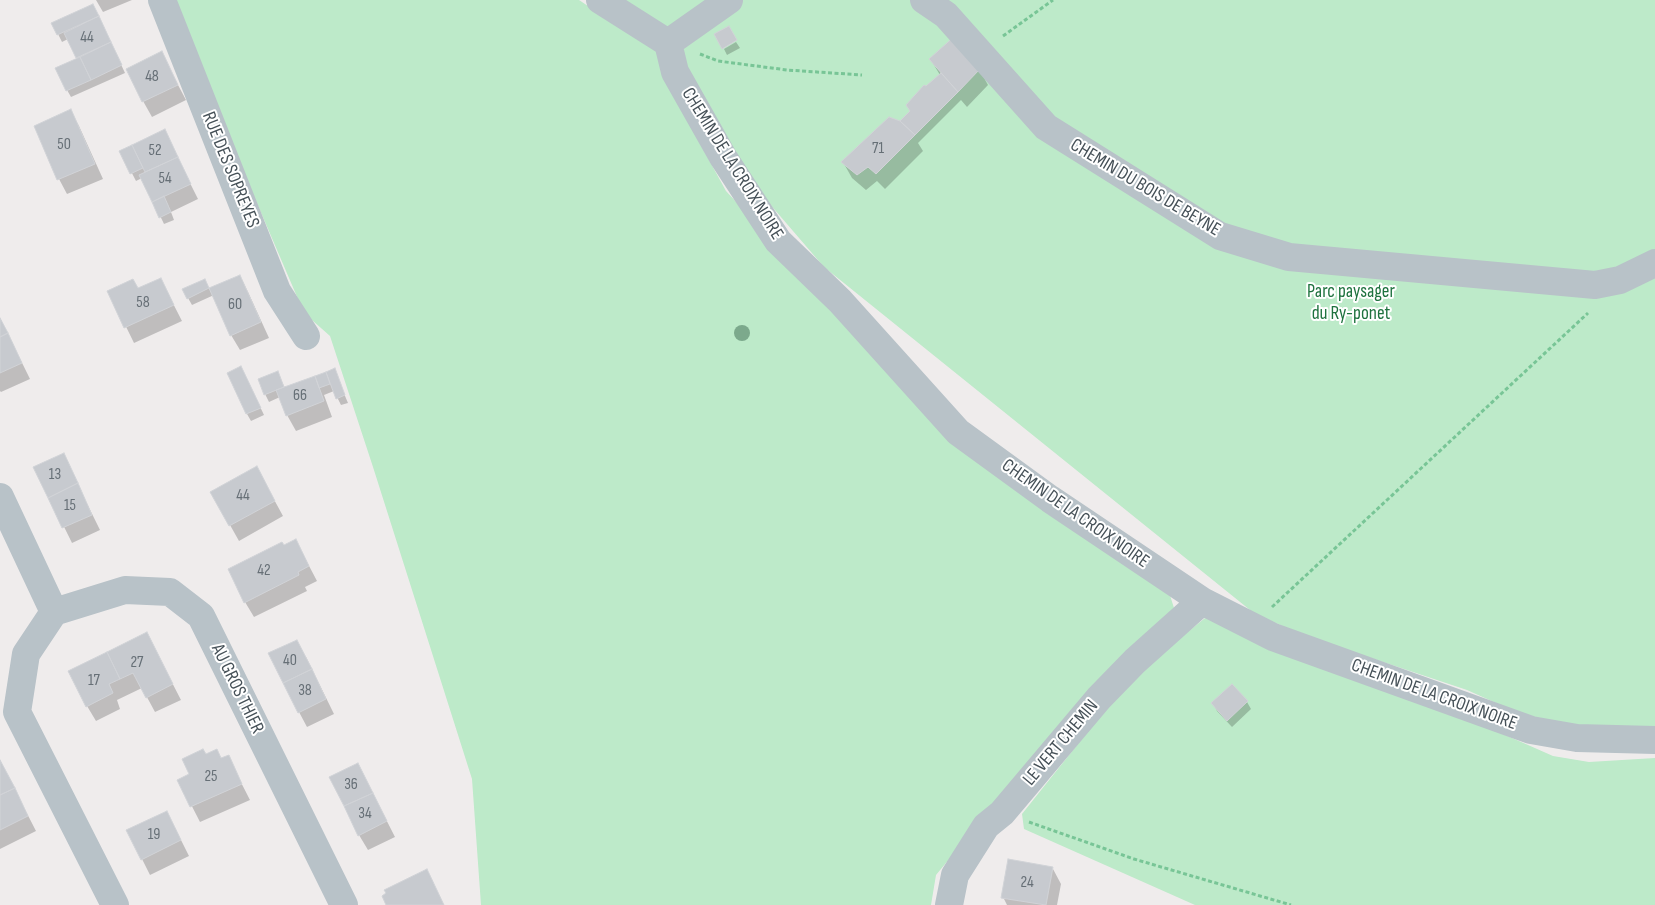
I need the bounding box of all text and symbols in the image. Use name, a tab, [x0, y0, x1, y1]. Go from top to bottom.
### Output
house number: 44	[80, 28, 94, 48]
house number: 48	[145, 67, 159, 87]
street label: CHEMIN DE LA CROIX NOIRE	[676, 84, 788, 244]
street label: RUE DES SOPREYES	[196, 109, 264, 231]
street label: CHEMIN DU BOIS DE BEYNE	[1066, 134, 1224, 242]
house number: 50	[57, 135, 71, 155]
house number: 71	[872, 139, 884, 159]
house number: 52	[148, 141, 162, 161]
house number: 54	[158, 169, 172, 189]
park label: Parc paysager du Ry-ponet	[1307, 281, 1395, 325]
house number: 58	[136, 293, 150, 313]
house number: 60	[228, 295, 242, 315]
house number: 66	[293, 386, 307, 406]
street label: CHEMIN DE LA CROIX NOIRE	[997, 455, 1153, 573]
house number: 13	[49, 465, 61, 485]
house number: 44	[236, 486, 250, 506]
house number: 15	[64, 496, 76, 516]
house number: 42	[257, 561, 271, 581]
street label: AU GROS THIER	[206, 640, 268, 738]
house number: 40	[283, 651, 297, 671]
house number: 27	[130, 653, 144, 673]
street label: CHEMIN DE LA CROIX NOIRE	[1348, 654, 1520, 736]
house number: 17	[88, 671, 100, 691]
house number: 38	[298, 681, 312, 701]
street label: LE VERT CHEMIN	[1019, 695, 1103, 791]
house number: 25	[204, 767, 218, 787]
house number: 36	[344, 775, 358, 795]
house number: 34	[358, 804, 372, 824]
house number: 19	[148, 825, 160, 845]
house number: 24	[1020, 873, 1034, 893]

